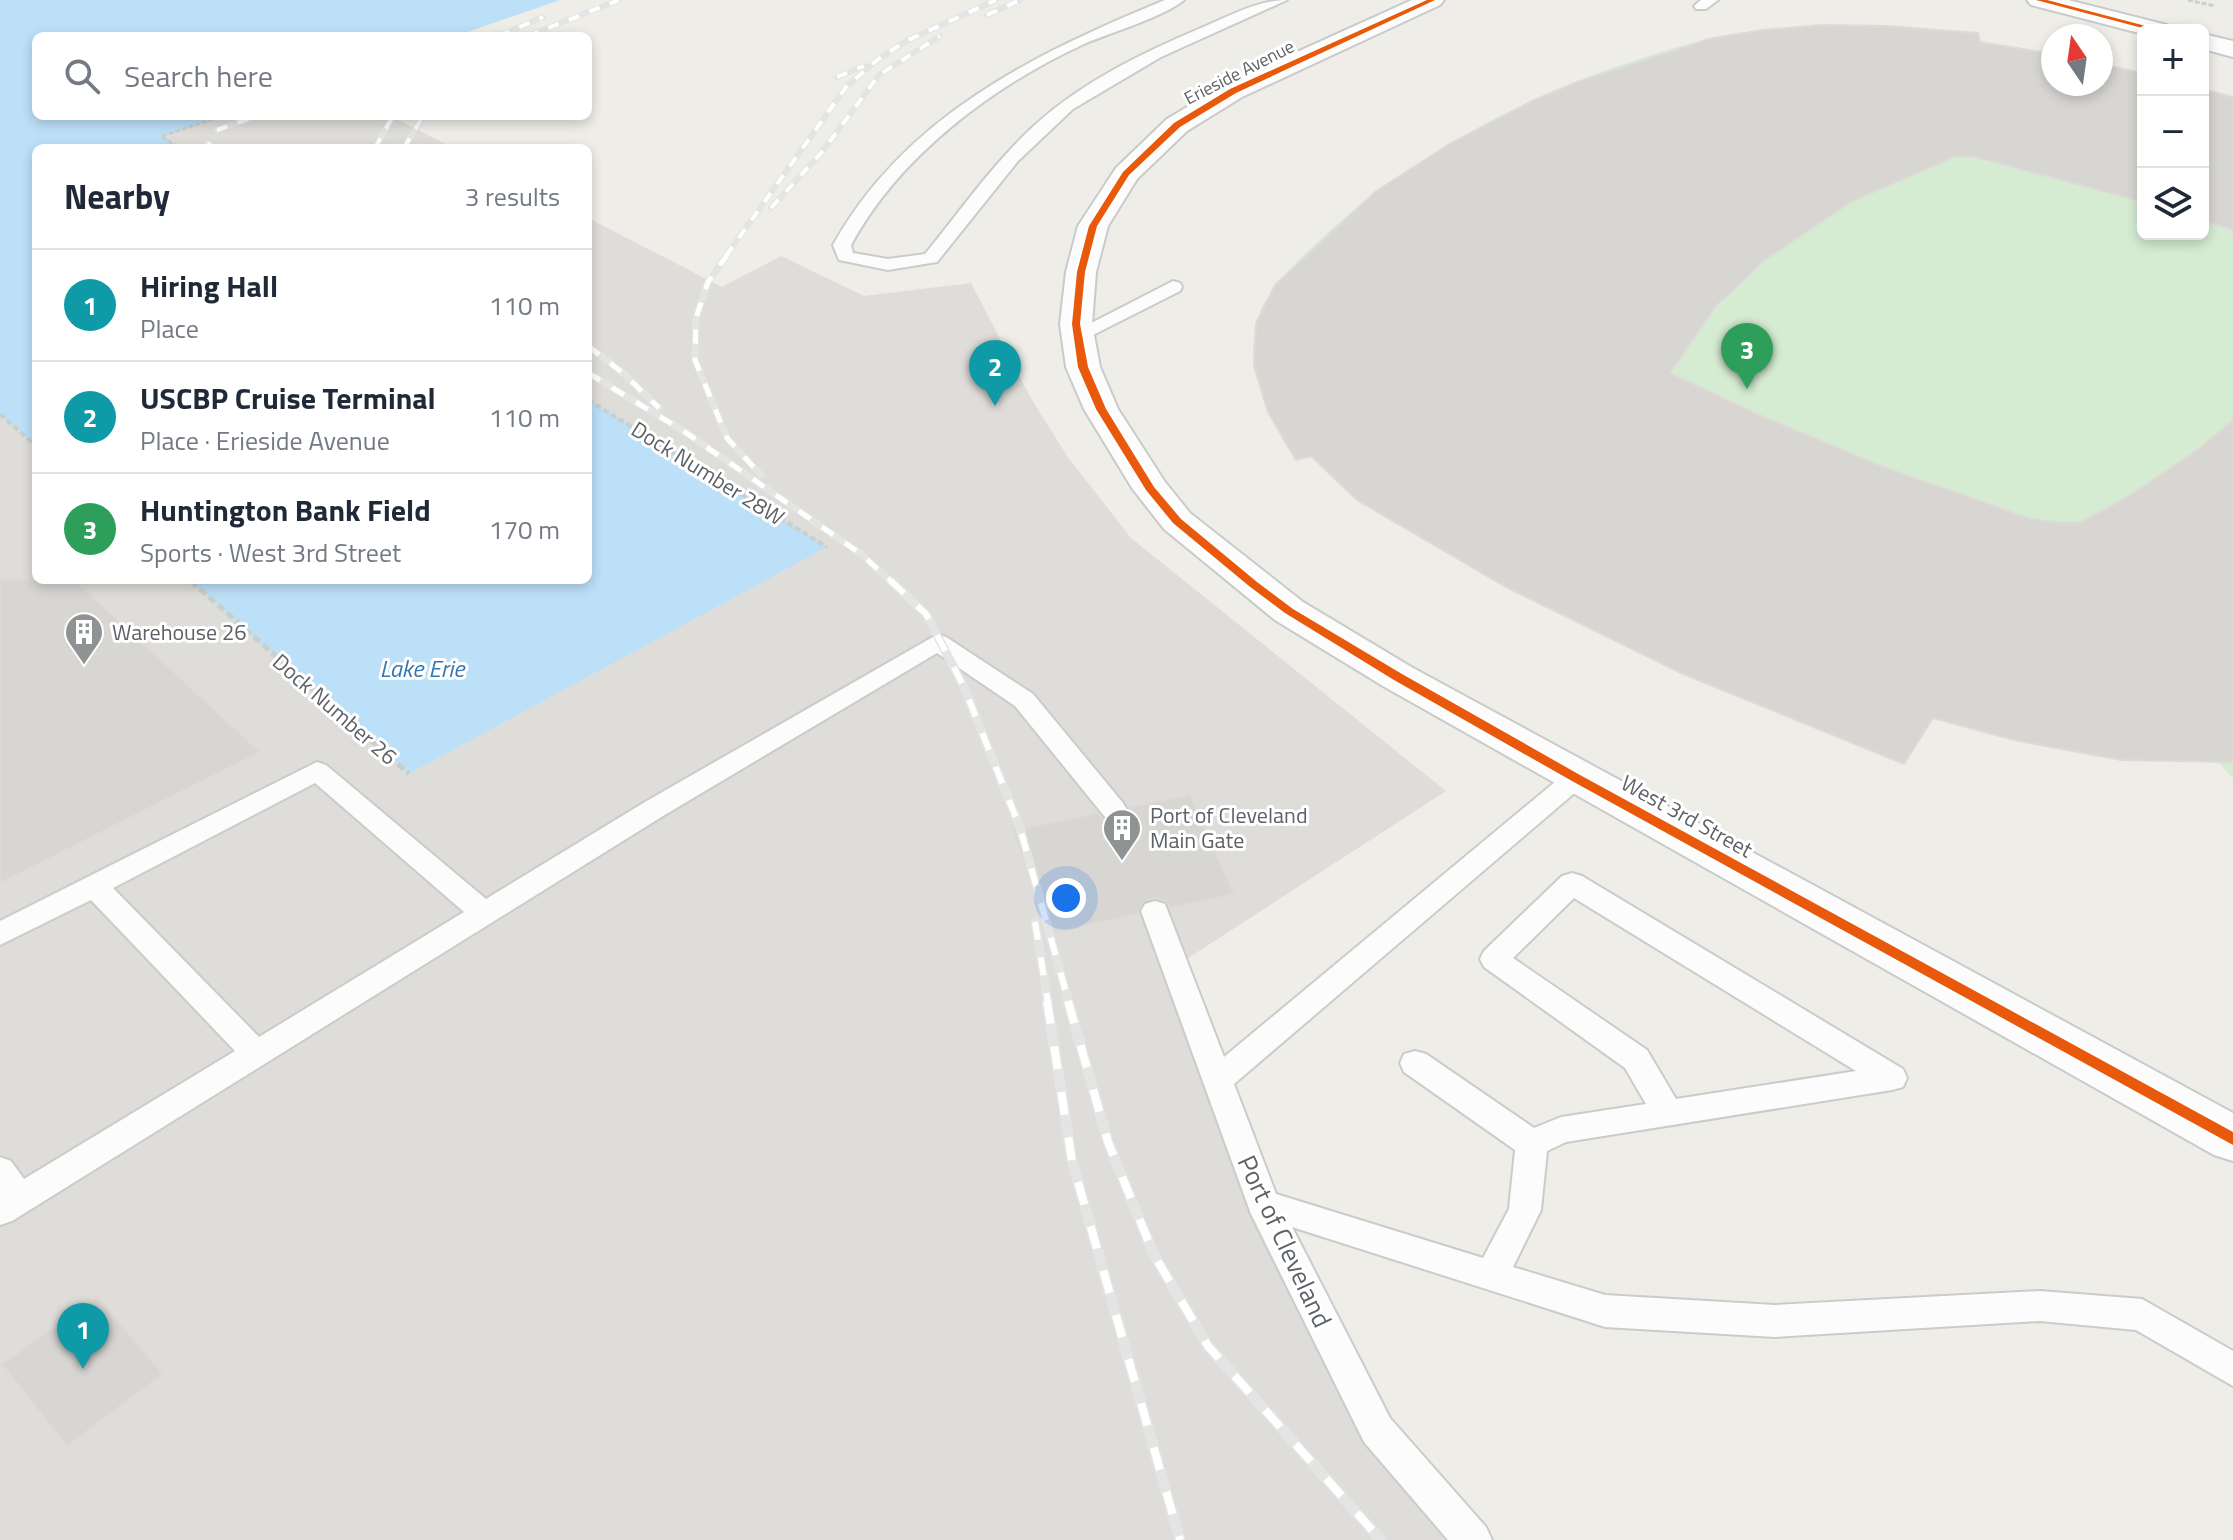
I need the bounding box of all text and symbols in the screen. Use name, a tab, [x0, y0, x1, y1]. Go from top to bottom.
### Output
north arrow	[2041, 24, 2113, 96]
map controls	[2137, 24, 2209, 240]
button: +	[2137, 24, 2209, 96]
search box	[32, 32, 592, 120]
street label: Erieside Avenue	[1179, 33, 1299, 111]
text: Search here	[124, 53, 273, 99]
icon: search	[60, 54, 104, 98]
button: −	[2137, 96, 2209, 168]
button: layers	[2137, 168, 2209, 240]
text: Nearby	[64, 170, 170, 222]
text: 3 results	[465, 177, 560, 216]
text: Hiring Hall	[140, 263, 278, 309]
text: 1	[83, 286, 97, 325]
text: 110 m	[489, 286, 560, 325]
text: Place	[140, 309, 199, 348]
pin: 3	[1721, 323, 1773, 389]
pin: 2	[969, 340, 1021, 406]
text: USCBP Cruise Terminal	[140, 375, 436, 421]
text: 2	[83, 398, 97, 437]
text: 110 m	[489, 398, 560, 437]
street label: Dock Number 28W	[625, 412, 791, 534]
text: Place · Erieside Avenue	[140, 421, 390, 460]
text: Huntington Bank Field	[140, 487, 431, 533]
text: 3	[83, 510, 97, 549]
text: 170 m	[489, 510, 560, 549]
text: Sports · West 3rd Street	[140, 533, 401, 572]
building icon: Warehouse 26	[63, 611, 105, 666]
place label: Warehouse 26	[112, 615, 247, 649]
street label: Dock Number 26	[265, 645, 405, 773]
water label: Lake Erie	[380, 650, 466, 686]
street label: West 3rd Street	[1615, 766, 1759, 866]
place label: Port of Cleveland Main Gate	[1150, 798, 1308, 857]
building icon: Port of Cleveland Main Gate	[1101, 807, 1143, 862]
your location	[1046, 878, 1086, 918]
street label: Port of Cleveland	[1228, 1148, 1342, 1334]
pin: 1	[57, 1303, 109, 1369]

